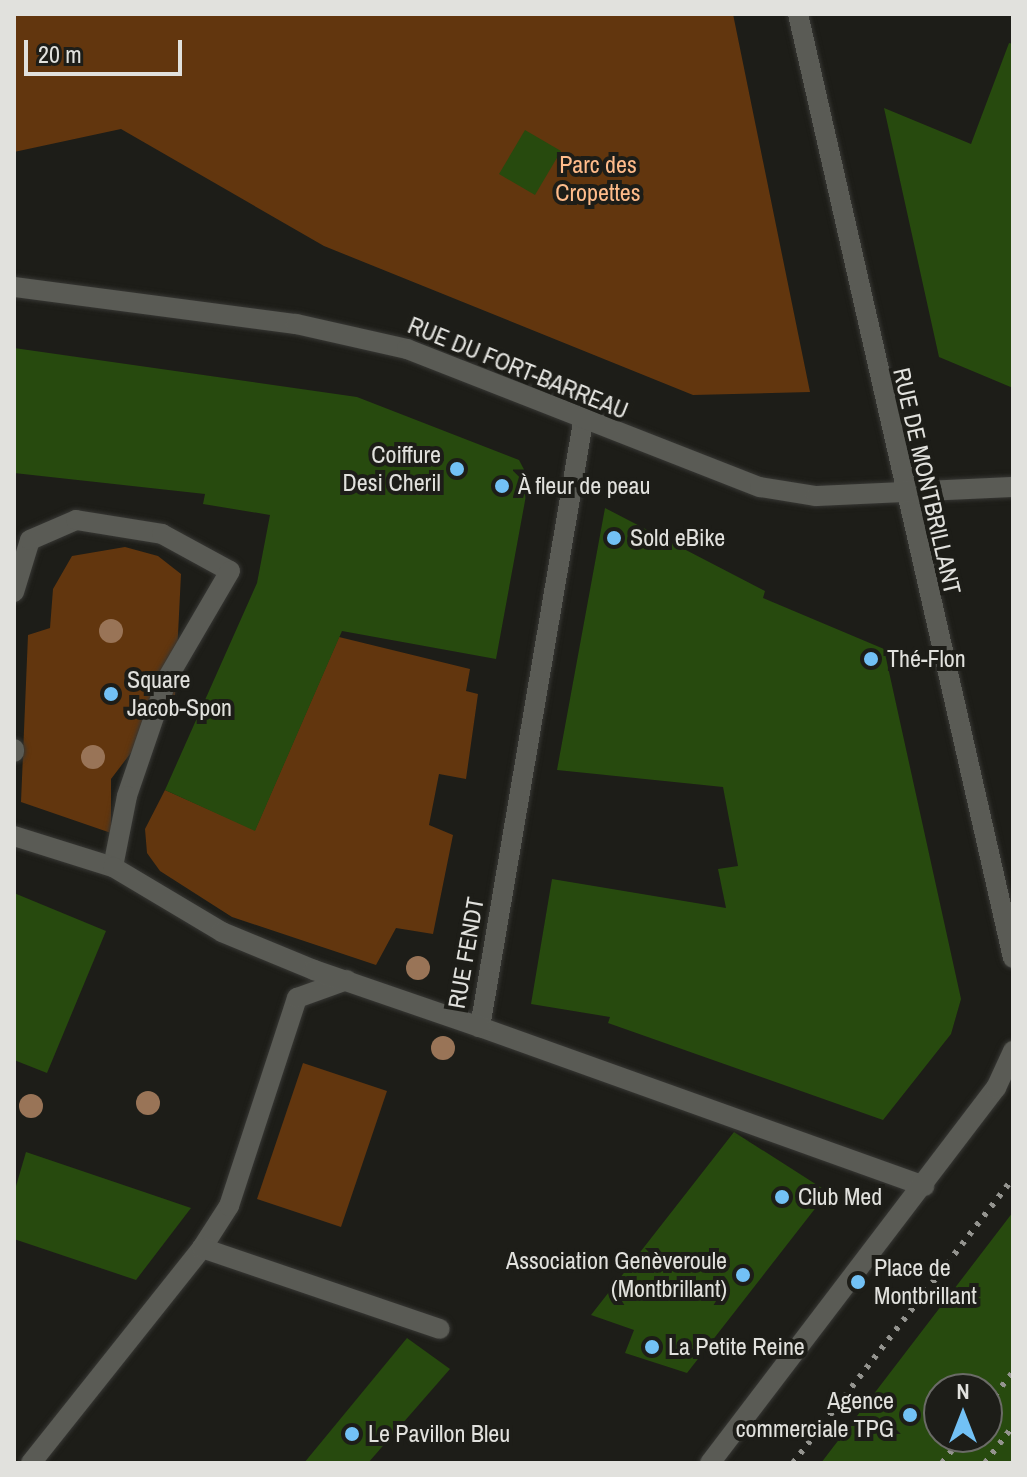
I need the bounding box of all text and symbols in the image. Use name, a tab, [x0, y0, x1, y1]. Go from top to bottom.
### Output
scale bar	[28, 24, 186, 74]
text: 20 m	[38, 38, 82, 70]
park label: Parc des Cropettes	[555, 151, 641, 207]
street label: RUE DU FORT-BARREAU	[404, 311, 632, 425]
street label: RUE DE MONTBRILLANT	[887, 365, 967, 597]
place label: Coiffure Desi Cheril	[343, 441, 441, 497]
marker: Coiffure Desi Cheril	[448, 460, 466, 478]
place label: À fleur de peau	[518, 472, 651, 500]
marker: À fleur de peau	[493, 477, 511, 495]
place label: Sold eBike	[630, 524, 725, 552]
marker: Sold eBike	[605, 529, 623, 547]
place label: Thé-Flon	[887, 645, 966, 673]
marker: Thé-Flon	[862, 650, 880, 668]
place label: Square Jacob-Spon	[127, 666, 232, 722]
marker: Square Jacob-Spon	[102, 685, 120, 703]
street label: RUE FENDT	[442, 895, 490, 1011]
place label: Club Med	[798, 1183, 882, 1211]
marker: Club Med	[773, 1188, 791, 1206]
place label: Association Genèveroule (Montbrillant)	[506, 1247, 727, 1303]
place label: Place de Montbrillant	[874, 1254, 977, 1310]
marker: Association Genèveroule (Montbrillant)	[734, 1266, 752, 1284]
marker: Place de Montbrillant	[849, 1273, 867, 1291]
place label: La Petite Reine	[668, 1333, 805, 1361]
marker: La Petite Reine	[643, 1338, 661, 1356]
north arrow	[923, 1373, 1003, 1453]
text: N	[956, 1376, 970, 1406]
place label: Agence commerciale TPG	[735, 1387, 894, 1443]
marker: Agence commerciale TPG	[901, 1406, 919, 1424]
place label: Le Pavillon Bleu	[368, 1420, 510, 1448]
marker: Le Pavillon Bleu	[343, 1425, 361, 1443]

